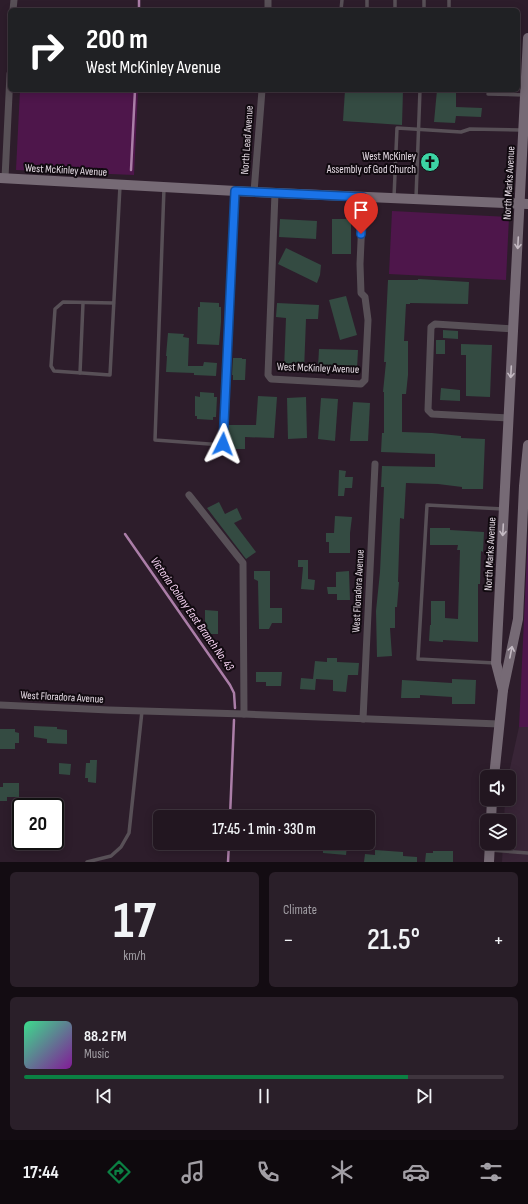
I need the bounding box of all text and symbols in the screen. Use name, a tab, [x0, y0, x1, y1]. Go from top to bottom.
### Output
text: 200 m	[86, 23, 148, 56]
icon: right	[20, 24, 72, 76]
text: West McKinley Avenue	[86, 57, 221, 78]
street label: North Lead Avenue	[238, 105, 256, 175]
street label: North Marks Avenue	[501, 146, 517, 220]
place label: West McKinley Assembly of God Church	[326, 150, 417, 176]
church icon: West McKinley Assembly of God Church	[419, 151, 441, 173]
street label: West McKinley Avenue	[24, 161, 108, 179]
pin	[344, 193, 378, 234]
icon: arrive	[350, 199, 372, 221]
one-way arrow	[515, 236, 522, 249]
street label: West McKinley Avenue	[277, 360, 359, 376]
one-way arrow	[508, 365, 515, 378]
position arrow	[202, 423, 244, 465]
street label: North Marks Avenue	[482, 517, 498, 591]
one-way arrow	[499, 523, 507, 536]
street label: West Floradora Avenue	[349, 549, 367, 633]
water label: Victoria Colony East Branch No. 43	[147, 554, 237, 674]
one-way arrow	[507, 645, 515, 658]
street label: West Floradora Avenue	[20, 688, 104, 706]
map controls	[480, 770, 516, 850]
button: sound	[480, 770, 516, 806]
speed limit sign: 20	[12, 798, 64, 850]
button: layers	[480, 814, 516, 850]
text: 17:45 · 1 min · 330 m	[212, 820, 316, 839]
text: 17	[113, 890, 156, 953]
text: Climate	[283, 902, 317, 918]
text: 21.5°	[367, 922, 420, 958]
text: −	[283, 927, 294, 954]
text: +	[493, 927, 504, 954]
text: km/h	[123, 948, 146, 964]
text: 88.2 FM	[84, 1027, 127, 1046]
text: Music	[84, 1046, 109, 1062]
icon: previous	[93, 1085, 115, 1107]
icon: pause	[253, 1085, 275, 1107]
icon: next	[413, 1085, 435, 1107]
icon: directions	[105, 1158, 133, 1186]
icon: music	[179, 1158, 207, 1186]
icon: phone	[254, 1158, 282, 1186]
icon: climate	[328, 1158, 356, 1186]
icon: car	[402, 1158, 430, 1186]
icon: filters	[477, 1158, 505, 1186]
text: 17:44	[23, 1162, 59, 1183]

